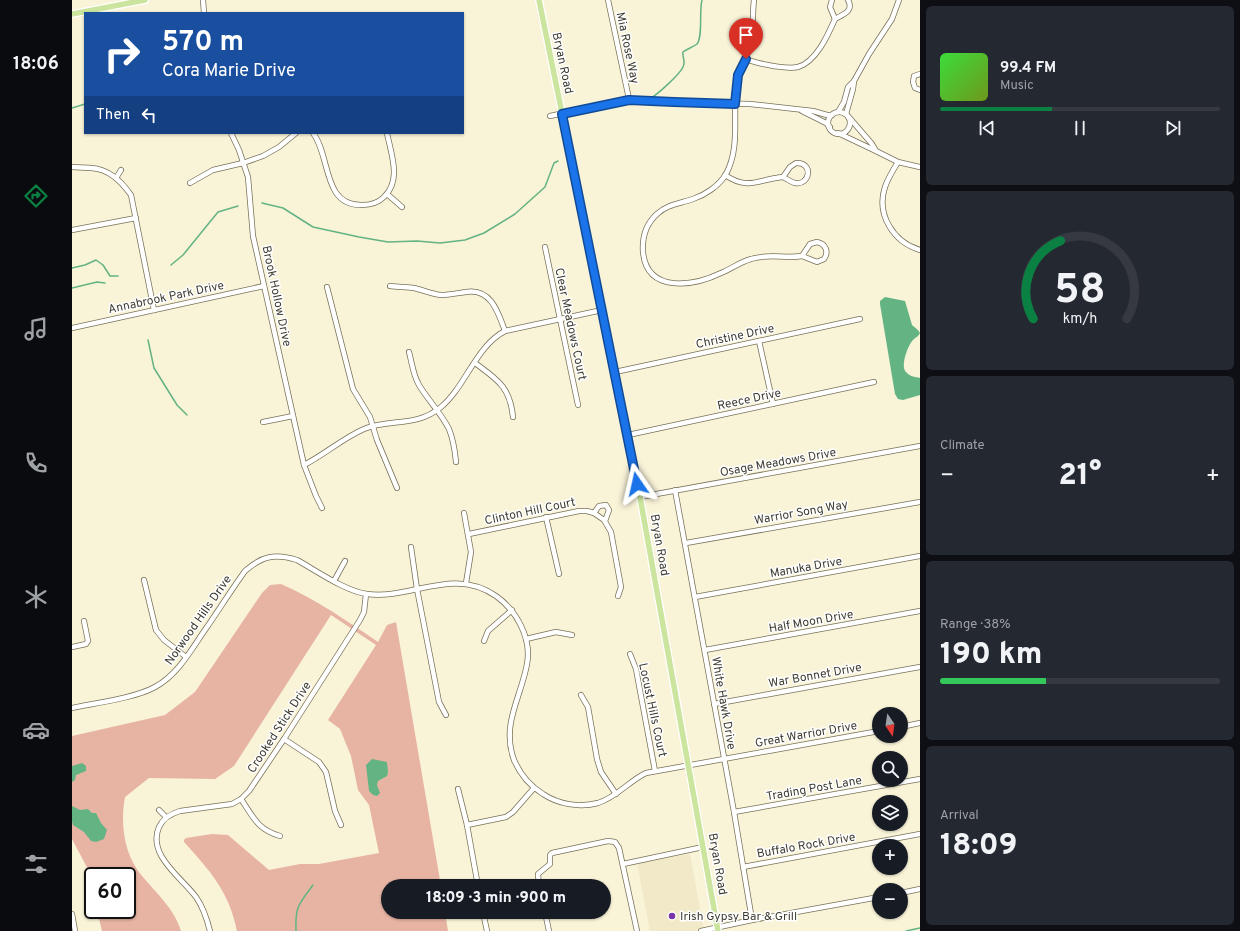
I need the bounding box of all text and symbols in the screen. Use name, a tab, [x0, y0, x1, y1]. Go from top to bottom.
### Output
street label: Mia Rose Way	[612, 11, 642, 86]
pin	[729, 18, 763, 59]
icon: arrive	[735, 24, 757, 46]
text: 570 m	[162, 25, 244, 61]
icon: right	[96, 28, 148, 80]
street label: Bryan Road	[548, 31, 576, 95]
text: 18:06	[13, 53, 59, 76]
text: 99.4 FM	[1000, 59, 1056, 78]
text: Cora Marie Drive	[162, 60, 296, 83]
text: Music	[1000, 78, 1034, 94]
icon: left	[138, 104, 160, 126]
text: Then	[96, 106, 130, 125]
icon: previous	[976, 117, 998, 139]
icon: pause	[1069, 117, 1091, 139]
icon: next	[1162, 117, 1184, 139]
icon: directions	[22, 182, 50, 210]
street label: Brook Hollow Drive	[258, 244, 295, 348]
text: 58	[1054, 264, 1106, 317]
street label: Clear Meadows Court	[550, 266, 590, 382]
street label: Annabrook Park Drive	[107, 278, 226, 318]
text: km/h	[1063, 309, 1097, 327]
icon: music	[22, 315, 50, 343]
street label: Christine Drive	[695, 321, 776, 353]
street label: Reece Drive	[716, 385, 783, 415]
text: Climate	[940, 438, 985, 454]
street label: Osage Meadows Drive	[719, 445, 838, 481]
icon: phone	[22, 449, 50, 477]
text: 21°	[1058, 458, 1102, 495]
position arrow	[616, 463, 658, 505]
text: −	[940, 463, 954, 490]
text: +	[1206, 463, 1220, 490]
street label: Clinton Hill Court	[483, 495, 577, 529]
street label: Warrior Song Way	[753, 497, 849, 529]
street label: Bryan Road	[646, 513, 672, 577]
street label: Manuka Drive	[769, 554, 843, 582]
street label: Norwood Hills Drive	[162, 572, 236, 669]
icon: climate	[22, 583, 50, 611]
street label: Half Moon Drive	[768, 607, 855, 637]
text: Range · 38%	[940, 617, 1010, 633]
text: 190 km	[940, 637, 1042, 674]
street label: White Hawk Drive	[707, 655, 739, 751]
street label: War Bonnet Drive	[767, 660, 863, 692]
street label: Locust Hills Court	[634, 662, 670, 759]
street label: Crooked Stick Drive	[244, 679, 315, 776]
north arrow	[872, 707, 908, 743]
map controls	[872, 707, 908, 919]
icon: car	[22, 716, 50, 744]
street label: Great Warrior Drive	[754, 718, 858, 752]
button: search	[872, 751, 908, 787]
street label: Trading Post Lane	[765, 773, 863, 805]
button: layers	[872, 795, 908, 831]
text: Arrival	[940, 808, 979, 824]
text: 18:09	[940, 828, 1017, 865]
street label: Buffalo Rock Drive	[756, 829, 857, 863]
street label: Bryan Road	[704, 832, 730, 896]
button: +	[872, 839, 908, 875]
icon: filters	[22, 850, 50, 878]
speed limit sign: 60	[84, 867, 136, 919]
button: −	[872, 883, 908, 919]
text: 18:09 · 3 min · 900 m	[426, 889, 566, 908]
place label: Irish Gypsy Bar & Grill	[680, 909, 797, 925]
marker: Irish Gypsy Bar & Grill	[667, 911, 677, 921]

